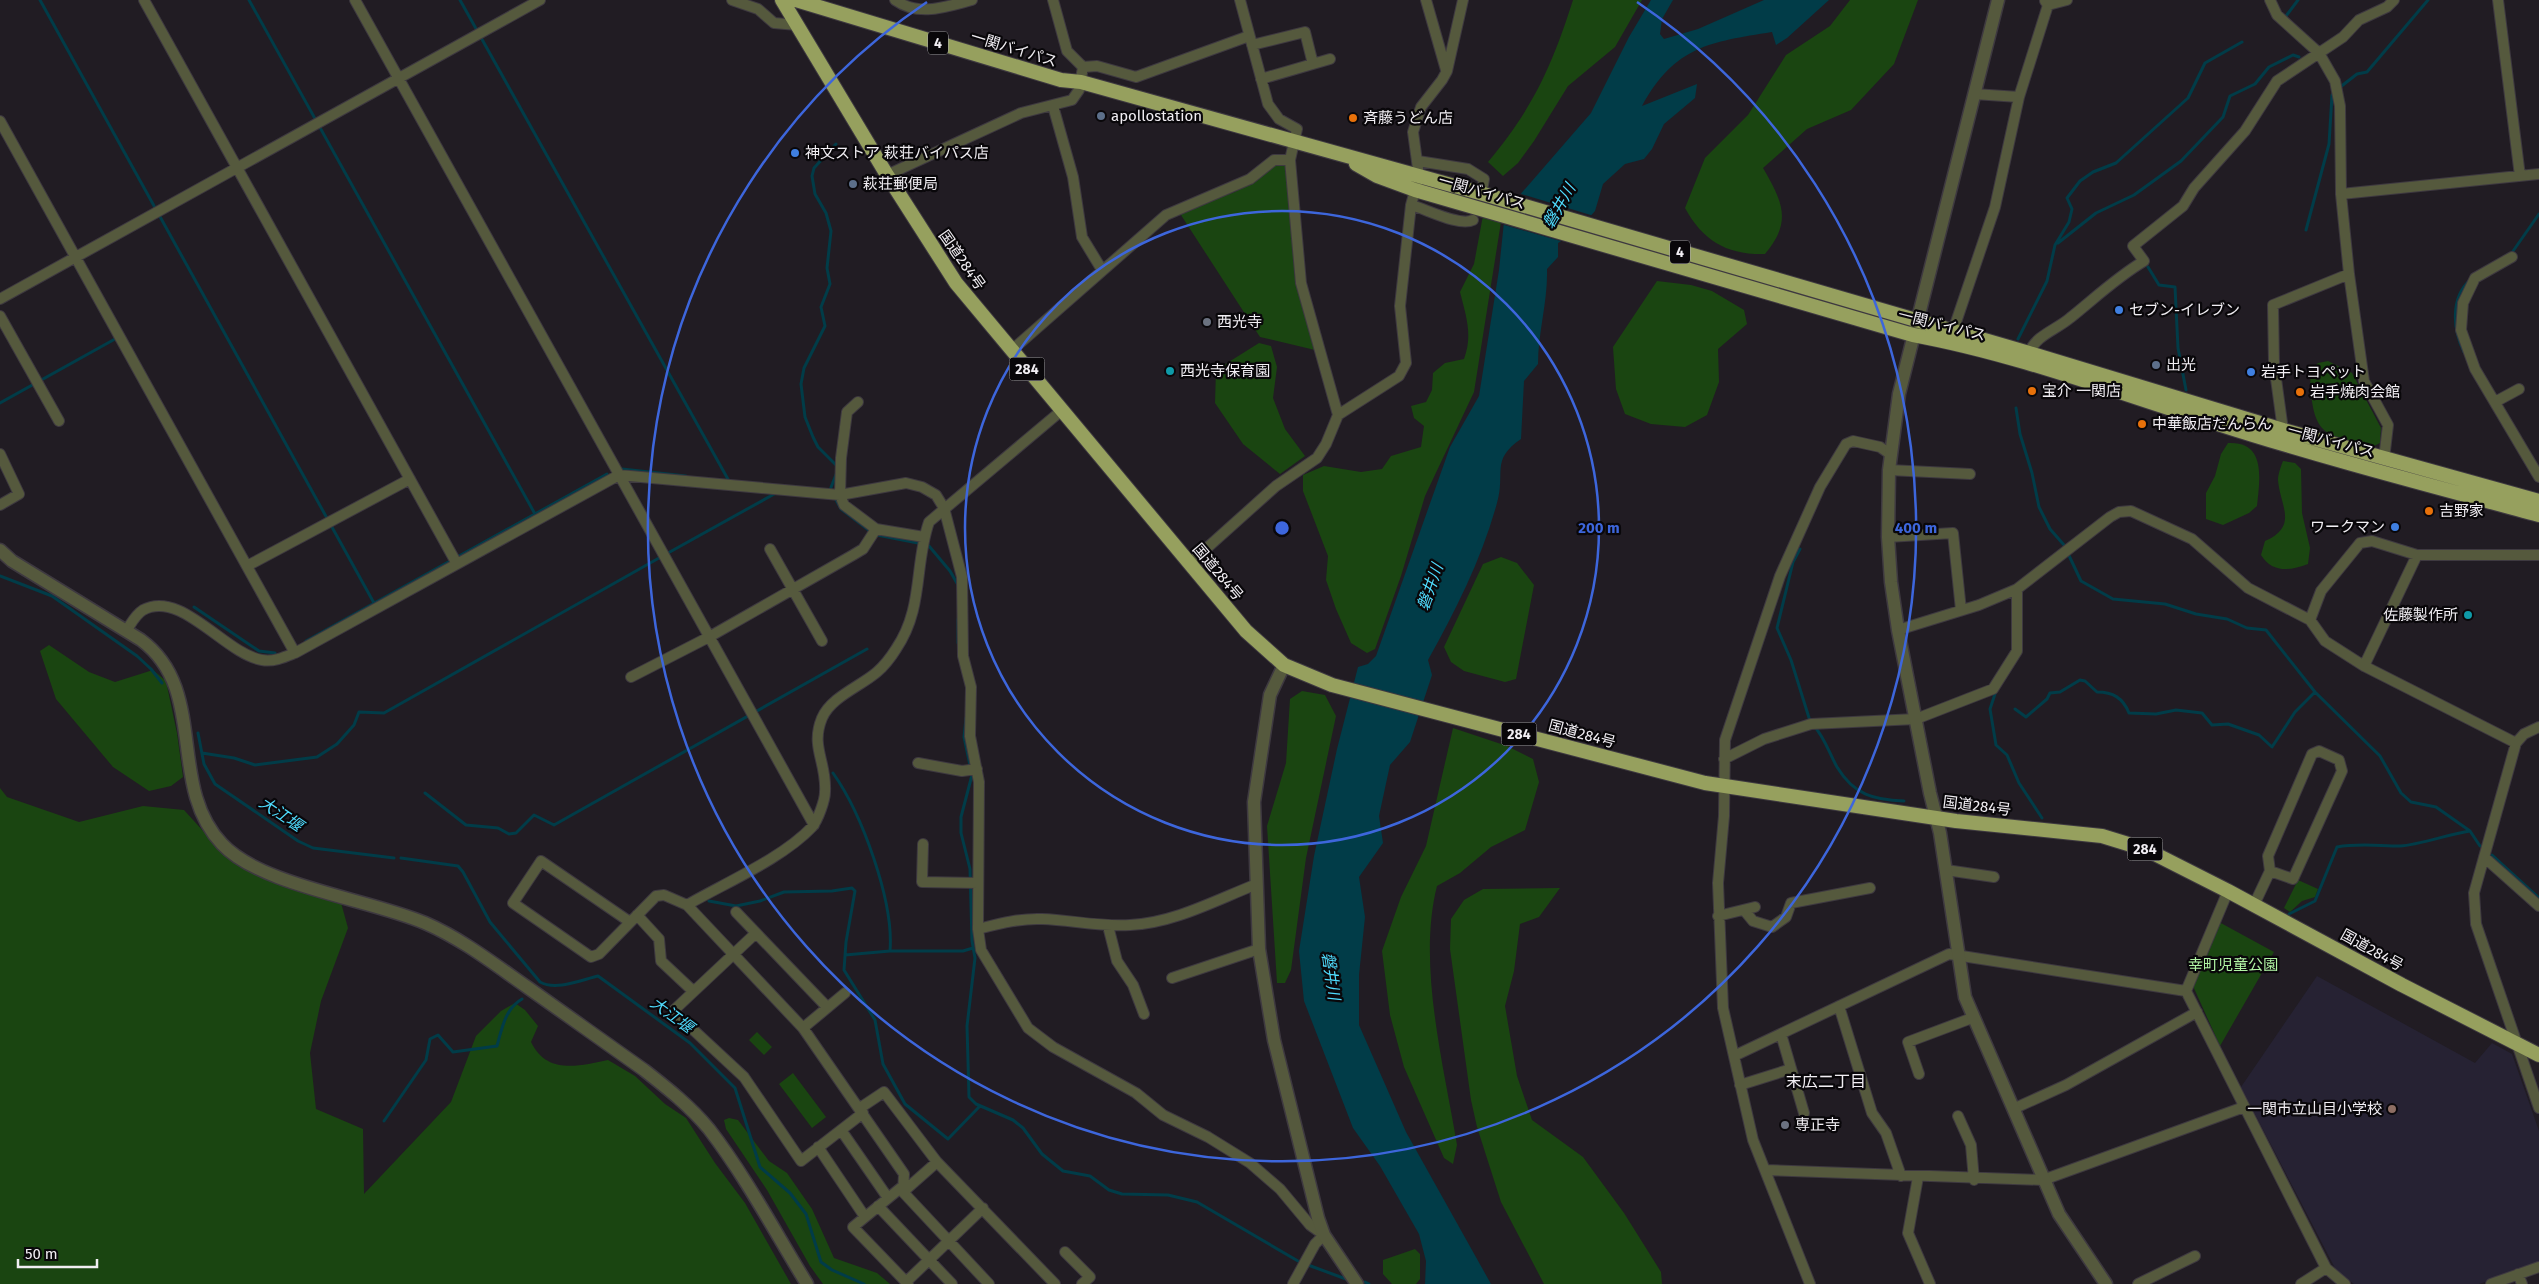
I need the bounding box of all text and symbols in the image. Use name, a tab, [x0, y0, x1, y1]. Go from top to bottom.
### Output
street label: 一関バイパス	[968, 27, 1060, 71]
road number: 4	[928, 32, 948, 54]
place label: apollostation	[1111, 107, 1202, 125]
place label: 斉藤うどん店	[1363, 109, 1453, 127]
marker: apollostation	[1095, 110, 1107, 122]
marker: 斉藤うどん店	[1347, 112, 1359, 124]
place label: 神文ストア 萩荘バイパス店	[805, 144, 989, 162]
marker: 神文ストア 萩荘バイパス店	[789, 147, 801, 159]
street label: 一関バイパス	[1436, 171, 1528, 213]
place label: 萩荘郵便局	[863, 175, 938, 193]
marker: 萩荘郵便局	[847, 178, 859, 190]
water label: 磐井川	[1539, 179, 1580, 232]
street label: 国道284号	[935, 227, 989, 293]
road number: 4	[1670, 240, 1690, 264]
place label: セブン-イレブン	[2129, 301, 2240, 319]
marker: セブン-イレブン	[2113, 304, 2125, 316]
street label: 一関バイパス	[1896, 305, 1988, 345]
place label: 西光寺	[1217, 313, 1262, 331]
marker: 西光寺	[1201, 316, 1213, 328]
place label: 出光	[2166, 356, 2196, 374]
road number: 284	[1010, 358, 1044, 380]
marker: 出光	[2150, 359, 2162, 371]
place label: 西光寺保育園	[1180, 362, 1270, 380]
place label: 岩手トヨペット	[2261, 363, 2366, 381]
marker: 西光寺保育園	[1164, 365, 1176, 377]
marker: 岩手トヨペット	[2245, 366, 2257, 378]
place label: 宝介 一関店	[2042, 382, 2121, 400]
place label: 岩手焼肉会館	[2310, 383, 2400, 401]
marker: 宝介 一関店	[2026, 385, 2038, 397]
marker: 岩手焼肉会館	[2294, 386, 2306, 398]
place label: 中華飯店だんらん	[2152, 415, 2272, 433]
marker: 中華飯店だんらん	[2136, 418, 2148, 430]
street label: 一関バイパス	[2285, 421, 2377, 461]
place label: 吉野家	[2439, 502, 2484, 520]
marker: 吉野家	[2423, 505, 2435, 517]
place label: ワークマン	[2310, 518, 2385, 536]
centre of rings	[1273, 519, 1291, 537]
text: 200 m	[1578, 519, 1620, 537]
text: 400 m	[1895, 519, 1937, 537]
marker: ワークマン	[2389, 521, 2401, 533]
street label: 国道284号	[1189, 540, 1247, 604]
water label: 磐井川	[1413, 559, 1447, 613]
place label: 佐藤製作所	[2383, 606, 2458, 624]
marker: 佐藤製作所	[2462, 609, 2474, 621]
street label: 国道284号	[1547, 716, 1617, 752]
road number: 284	[1502, 722, 1536, 746]
water label: 大江堰	[256, 793, 309, 837]
street label: 国道284号	[1942, 793, 2012, 819]
road number: 284	[2128, 838, 2162, 861]
street label: 国道284号	[2338, 925, 2406, 975]
water label: 磐井川	[1318, 951, 1344, 1003]
park label: 幸町児童公園	[2188, 956, 2278, 974]
water label: 大江堰	[647, 993, 699, 1039]
district label: 末広二丁目	[1786, 1072, 1866, 1091]
place label: 一関市立山目小学校	[2247, 1100, 2382, 1118]
marker: 一関市立山目小学校	[2386, 1103, 2398, 1115]
place label: 専正寺	[1795, 1116, 1840, 1134]
marker: 専正寺	[1779, 1119, 1791, 1131]
scale bar	[18, 1236, 96, 1268]
text: 50 m	[25, 1245, 58, 1263]

